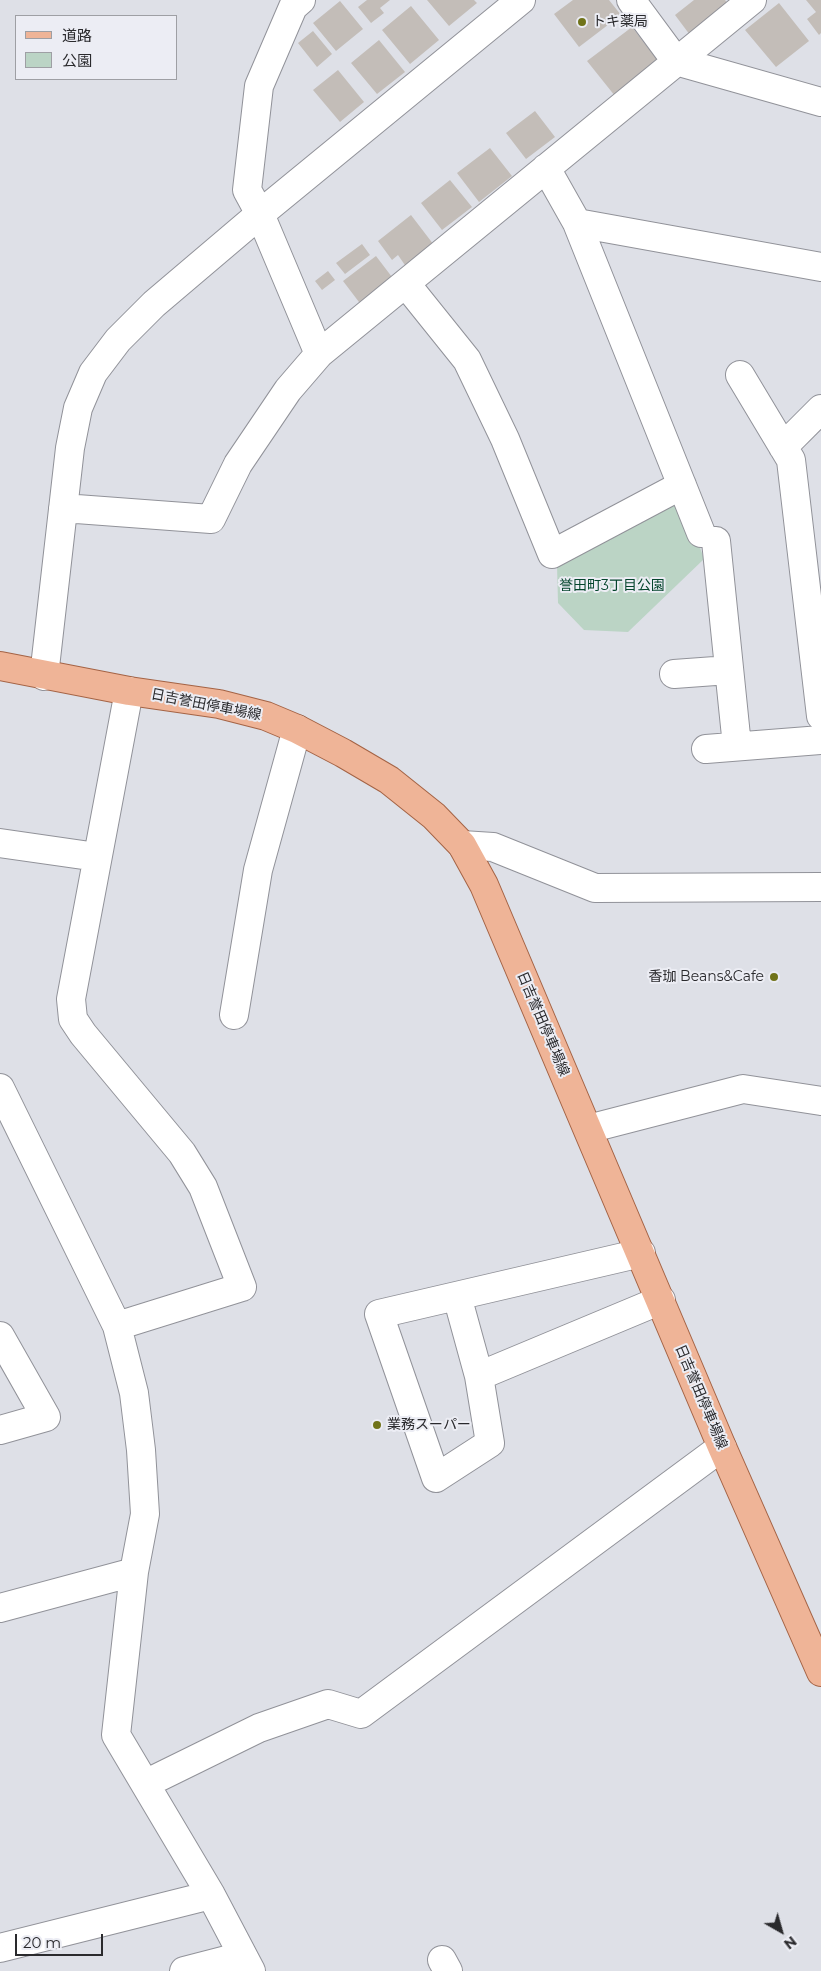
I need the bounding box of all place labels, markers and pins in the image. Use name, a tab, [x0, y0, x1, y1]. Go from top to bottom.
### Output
place label: トキ薬局	[592, 14, 648, 30]
marker: トキ薬局	[576, 16, 588, 28]
place label: 香珈 Beans&Cafe	[648, 969, 764, 985]
marker: 香珈 Beans&Cafe	[768, 971, 780, 983]
place label: 業務スーパー	[387, 1417, 471, 1433]
marker: 業務スーパー	[371, 1419, 383, 1431]

